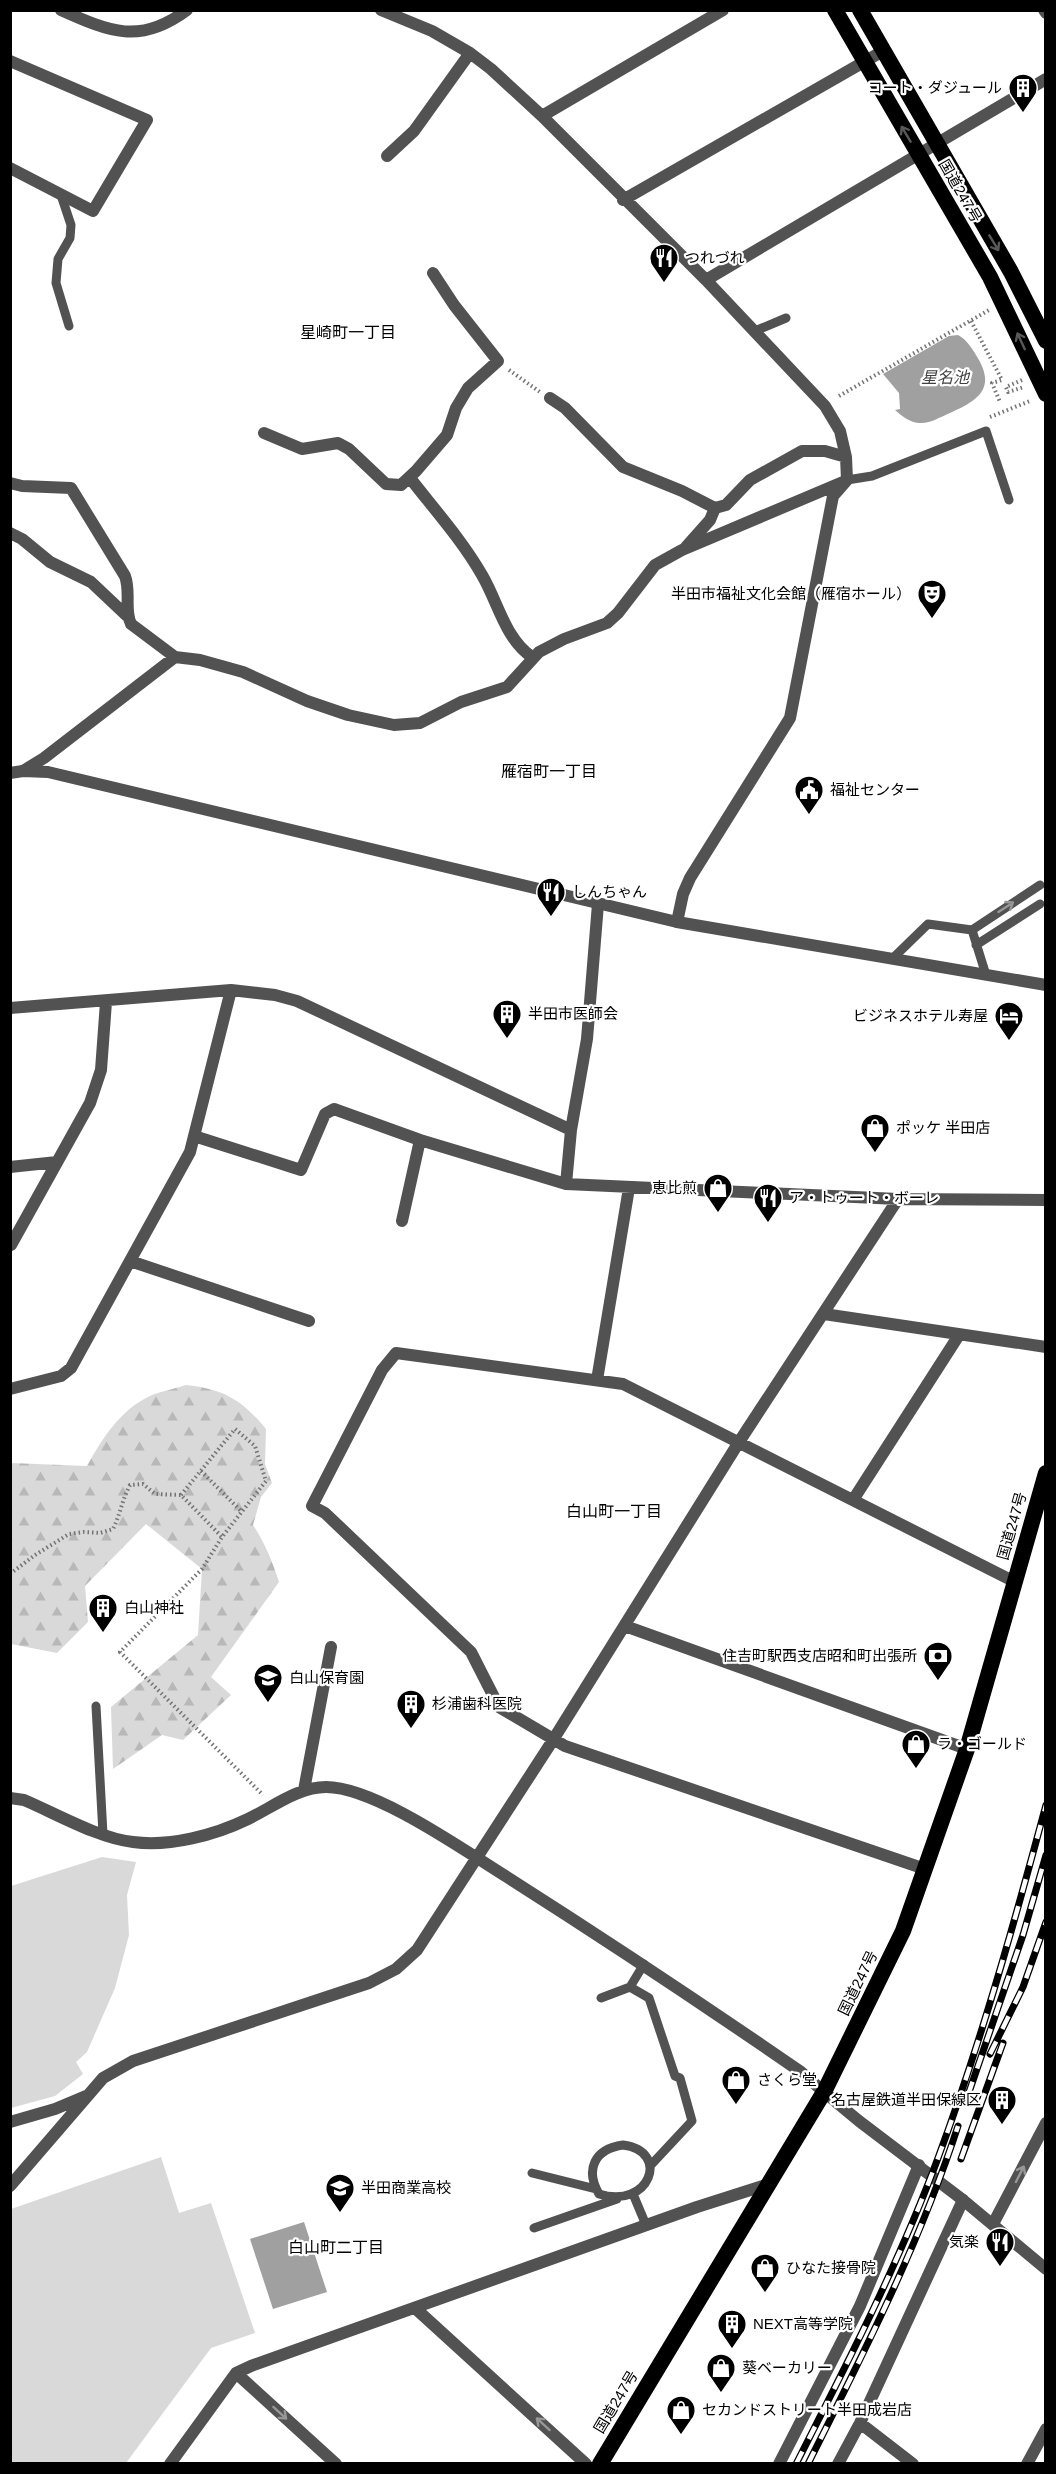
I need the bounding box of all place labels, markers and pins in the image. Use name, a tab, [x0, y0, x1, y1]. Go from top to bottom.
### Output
building icon: コート・ダジュール	[1007, 72, 1039, 114]
place label: コート・ダジュール	[868, 79, 1002, 96]
restaurant icon: つれづれ	[648, 242, 680, 284]
place label: つれづれ	[685, 249, 745, 266]
theatre icon: 半田市福祉文化会館（雁宿ホール）	[916, 578, 948, 620]
place label: 半田市福祉文化会館（雁宿ホール）	[671, 585, 911, 602]
public building icon: 福祉センター	[793, 774, 825, 816]
place label: 福祉センター	[830, 781, 920, 798]
restaurant icon: しんちゃん	[535, 876, 567, 918]
place label: しんちゃん	[572, 883, 647, 900]
building icon: 半田市医師会	[491, 998, 523, 1040]
hotel icon: ビジネスホテル寿屋	[993, 1000, 1025, 1042]
place label: 半田市医師会	[528, 1005, 618, 1022]
place label: ビジネスホテル寿屋	[853, 1007, 988, 1024]
shop icon: ポッケ 半田店	[859, 1112, 891, 1154]
place label: ポッケ 半田店	[896, 1119, 990, 1136]
shop icon: 恵比煎	[702, 1172, 734, 1214]
place label: 恵比煎	[652, 1179, 697, 1196]
restaurant icon: ア・トゥート・ボーレ	[752, 1182, 784, 1224]
place label: ア・トゥート・ボーレ	[789, 1189, 939, 1206]
building icon: 白山神社	[87, 1592, 119, 1634]
place label: 白山神社	[124, 1599, 184, 1616]
bank icon: 住吉町駅西支店昭和町出張所	[922, 1640, 954, 1682]
place label: 住吉町駅西支店昭和町出張所	[722, 1647, 917, 1664]
school or university icon: 白山保育園	[252, 1662, 284, 1704]
place label: 白山保育園	[289, 1669, 364, 1686]
building icon: 杉浦歯科医院	[395, 1688, 427, 1730]
place label: 杉浦歯科医院	[432, 1695, 522, 1712]
shop icon: ラ・ゴールド	[900, 1728, 932, 1770]
place label: ラ・ゴールド	[937, 1735, 1027, 1752]
shop icon: さくら堂	[720, 2064, 752, 2106]
place label: さくら堂	[757, 2071, 817, 2088]
building icon: 名古屋鉄道半田保線区	[986, 2084, 1018, 2126]
place label: 名古屋鉄道半田保線区	[831, 2091, 981, 2108]
school or university icon: 半田商業高校	[324, 2172, 356, 2214]
place label: 半田商業高校	[361, 2179, 451, 2196]
restaurant icon: 気楽	[984, 2226, 1016, 2268]
place label: 気楽	[949, 2233, 979, 2250]
shop icon: ひなた接骨院	[749, 2252, 781, 2294]
place label: ひなた接骨院	[786, 2259, 876, 2276]
building icon: NEXT高等学院	[716, 2308, 748, 2350]
place label: NEXT高等学院	[753, 2315, 853, 2332]
shop icon: 葵ベーカリー	[705, 2352, 737, 2394]
place label: 葵ベーカリー	[742, 2359, 832, 2376]
shop icon: セカンドストリート半田成岩店	[665, 2394, 697, 2436]
place label: セカンドストリート半田成岩店	[702, 2401, 912, 2418]

